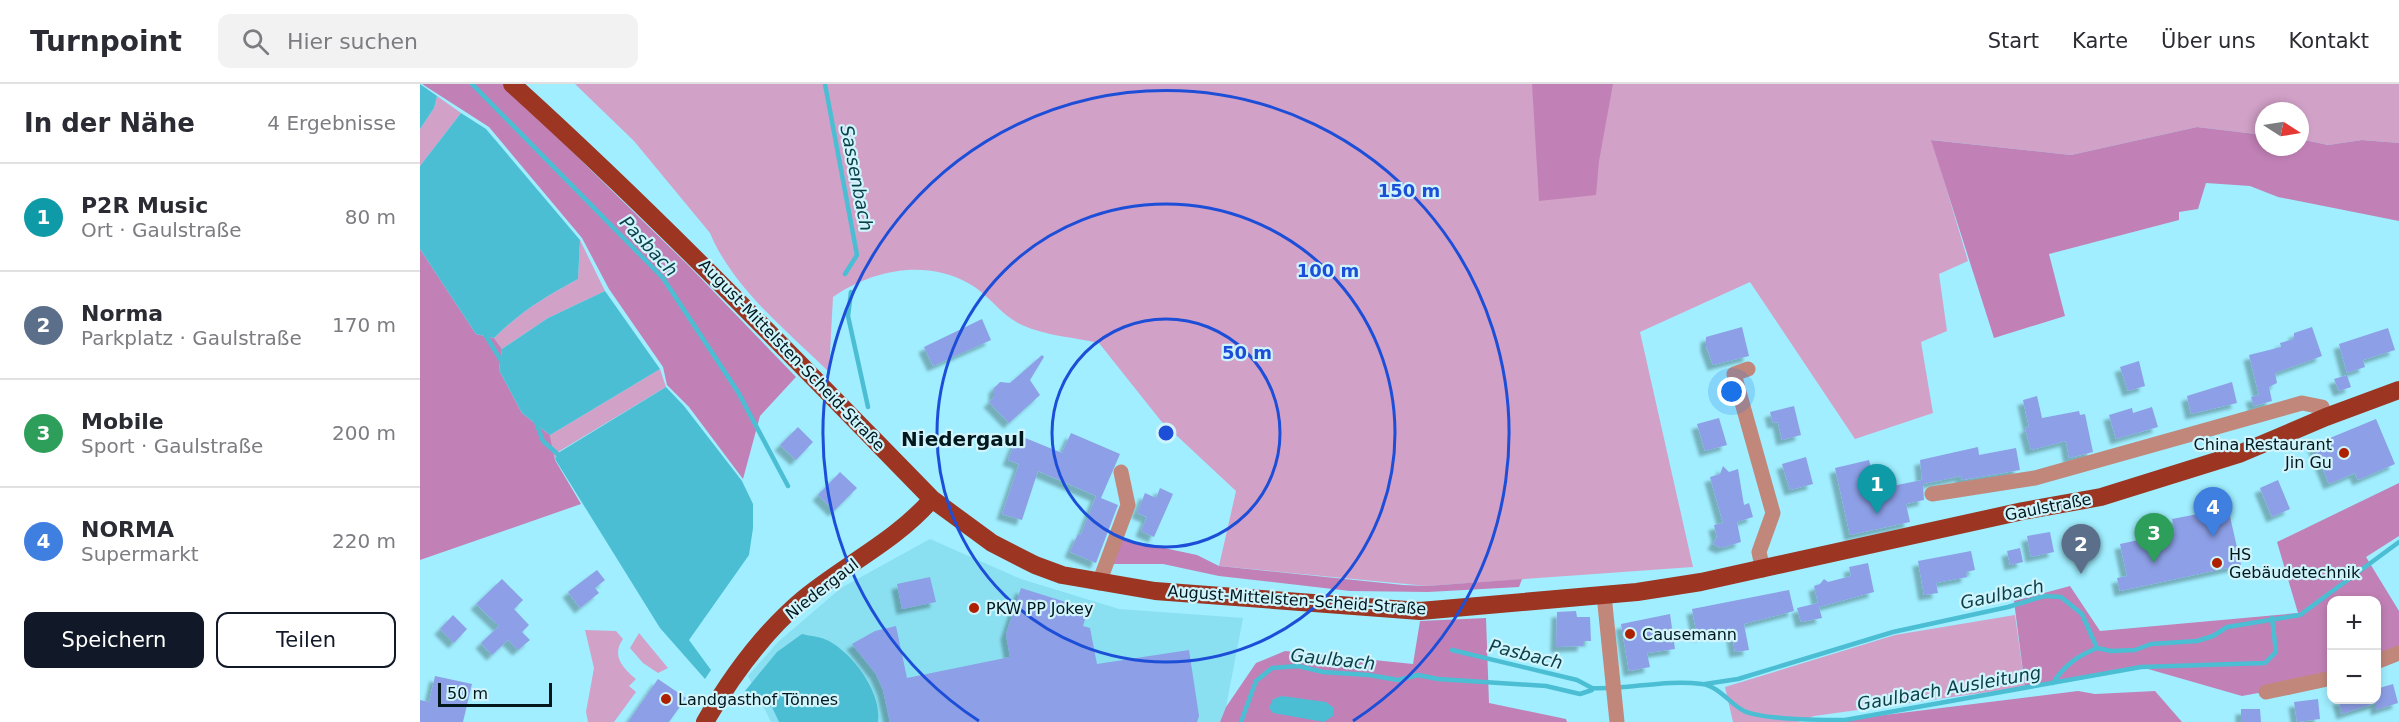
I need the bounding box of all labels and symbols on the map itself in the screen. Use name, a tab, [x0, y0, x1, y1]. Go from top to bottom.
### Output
north arrow	[2255, 102, 2309, 156]
water label: Sassenbach	[836, 123, 878, 233]
text: 150 m	[1378, 180, 1440, 201]
water label: Pasbach	[616, 211, 682, 281]
street label: August-Mittelsten-Scheid-Straße	[695, 255, 889, 455]
text: 100 m	[1297, 260, 1359, 281]
text: 50 m	[1222, 342, 1272, 363]
your location	[1717, 377, 1746, 406]
centre of rings	[1156, 423, 1176, 443]
district label: Niedergaul	[901, 427, 1025, 451]
place label: China Restaurant Jin Gu	[2194, 435, 2332, 472]
marker: China Restaurant Jin Gu	[2337, 446, 2351, 460]
pin: 1	[1858, 464, 1896, 514]
pin: 4	[2194, 488, 2232, 537]
street label: Gaulstraße	[2003, 489, 2093, 525]
pin: 3	[2134, 514, 2174, 563]
pin: 2	[2062, 524, 2100, 574]
place label: HS Gebäudetechnik	[2229, 545, 2361, 582]
street label: Niedergaul	[782, 555, 862, 623]
marker: HS Gebäudetechnik	[2210, 556, 2224, 570]
water label: Gaulbach	[1958, 575, 2046, 613]
street label: August-Mittelsten-Scheid-Straße	[1167, 581, 1427, 619]
place label: PKW PP Jokey	[986, 599, 1093, 618]
marker: PKW PP Jokey	[967, 601, 981, 615]
place label: Causemann	[1642, 625, 1737, 644]
marker: Causemann	[1623, 627, 1637, 641]
water label: Pasbach	[1487, 635, 1565, 673]
water label: Gaulbach	[1290, 644, 1376, 674]
water label: Gaulbach Ausleitung	[1855, 661, 2043, 715]
scale bar	[438, 680, 552, 708]
place label: Landgasthof Tönnes	[678, 690, 838, 709]
marker: Landgasthof Tönnes	[659, 692, 673, 706]

